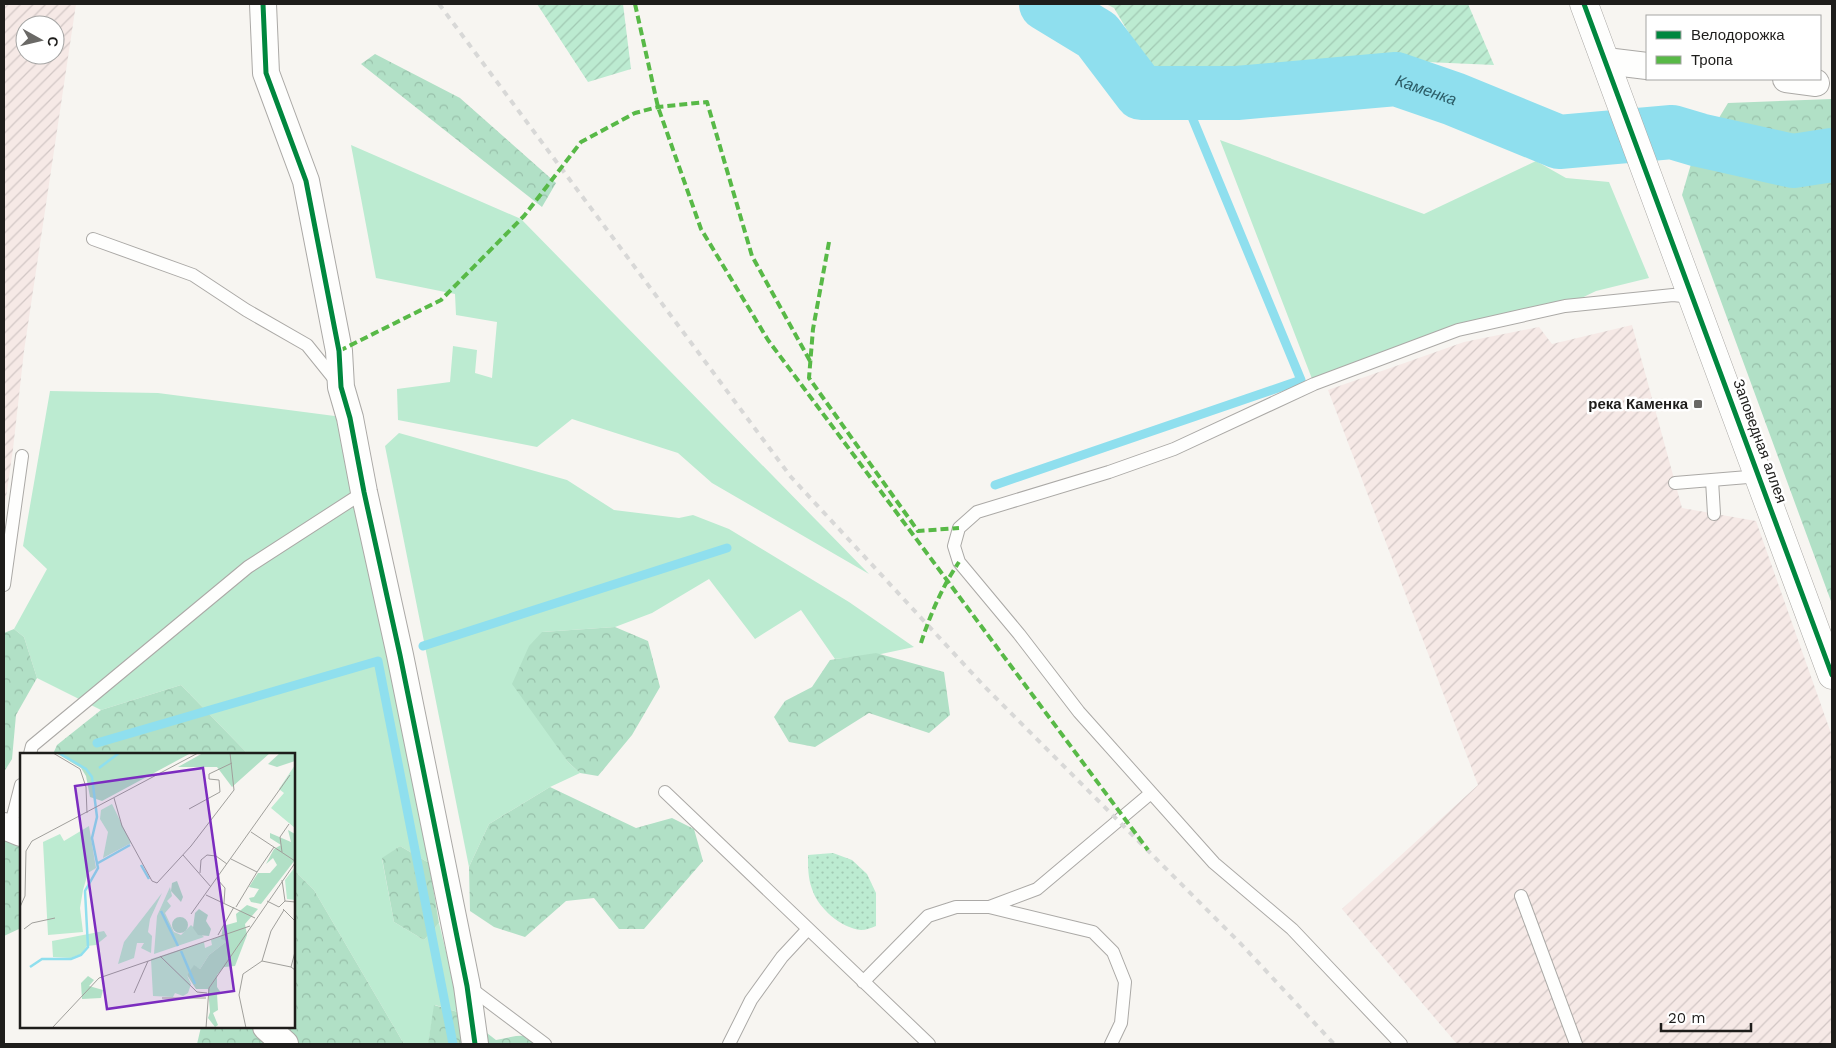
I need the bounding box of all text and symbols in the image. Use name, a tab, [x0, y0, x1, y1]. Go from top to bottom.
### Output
north arrow	[15, 15, 65, 65]
legend	[1646, 15, 1821, 80]
text: Велодорожка	[1691, 26, 1785, 44]
text: С	[44, 36, 62, 48]
text: Тропа	[1691, 51, 1733, 69]
water label: Каменка	[1393, 71, 1459, 109]
street label: Заповедная аллея	[1729, 377, 1791, 505]
place label: река Каменка	[1588, 395, 1689, 413]
marker: река Каменка	[1692, 398, 1704, 410]
inset map	[20, 753, 295, 1028]
scale bar	[1661, 1000, 1751, 1032]
text: 20 m	[1668, 1009, 1706, 1027]

